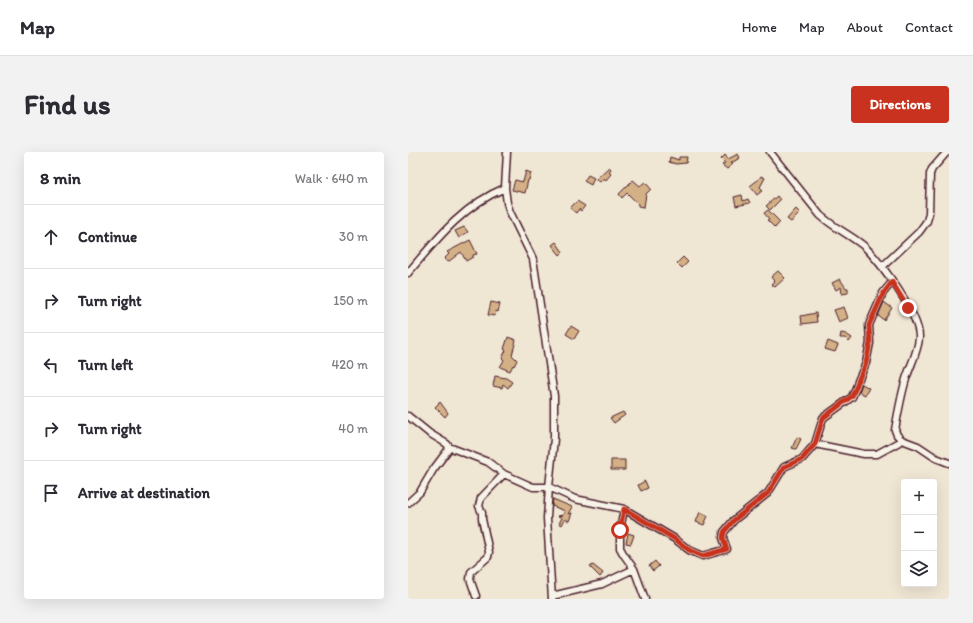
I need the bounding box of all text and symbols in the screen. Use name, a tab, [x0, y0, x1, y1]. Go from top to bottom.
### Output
text: Map	[20, 16, 55, 39]
text: Home	[742, 19, 777, 36]
text: Map	[799, 19, 825, 36]
text: About	[847, 19, 883, 36]
text: Contact	[905, 19, 953, 36]
button: Directions	[851, 86, 949, 123]
text: Find us	[24, 87, 111, 121]
text: 8 min	[40, 168, 81, 188]
text: Walk · 640 m	[295, 171, 368, 186]
icon: ahead	[40, 226, 62, 248]
text: Continue	[78, 228, 137, 246]
text: 30 m	[339, 229, 368, 244]
icon: right	[40, 290, 62, 312]
text: Turn right	[78, 292, 142, 310]
text: 150 m	[333, 293, 368, 308]
route end	[899, 299, 917, 317]
icon: left	[40, 354, 62, 376]
text: Turn left	[78, 356, 133, 374]
text: 420 m	[331, 357, 368, 372]
icon: right	[40, 418, 62, 440]
text: Turn right	[78, 420, 142, 438]
text: 40 m	[338, 421, 368, 436]
map controls	[901, 479, 937, 587]
button: +	[901, 479, 937, 515]
icon: arrive	[40, 482, 62, 504]
text: Arrive at destination	[78, 484, 210, 502]
button: −	[901, 515, 937, 551]
route start	[611, 521, 629, 539]
button: layers	[901, 551, 937, 587]

